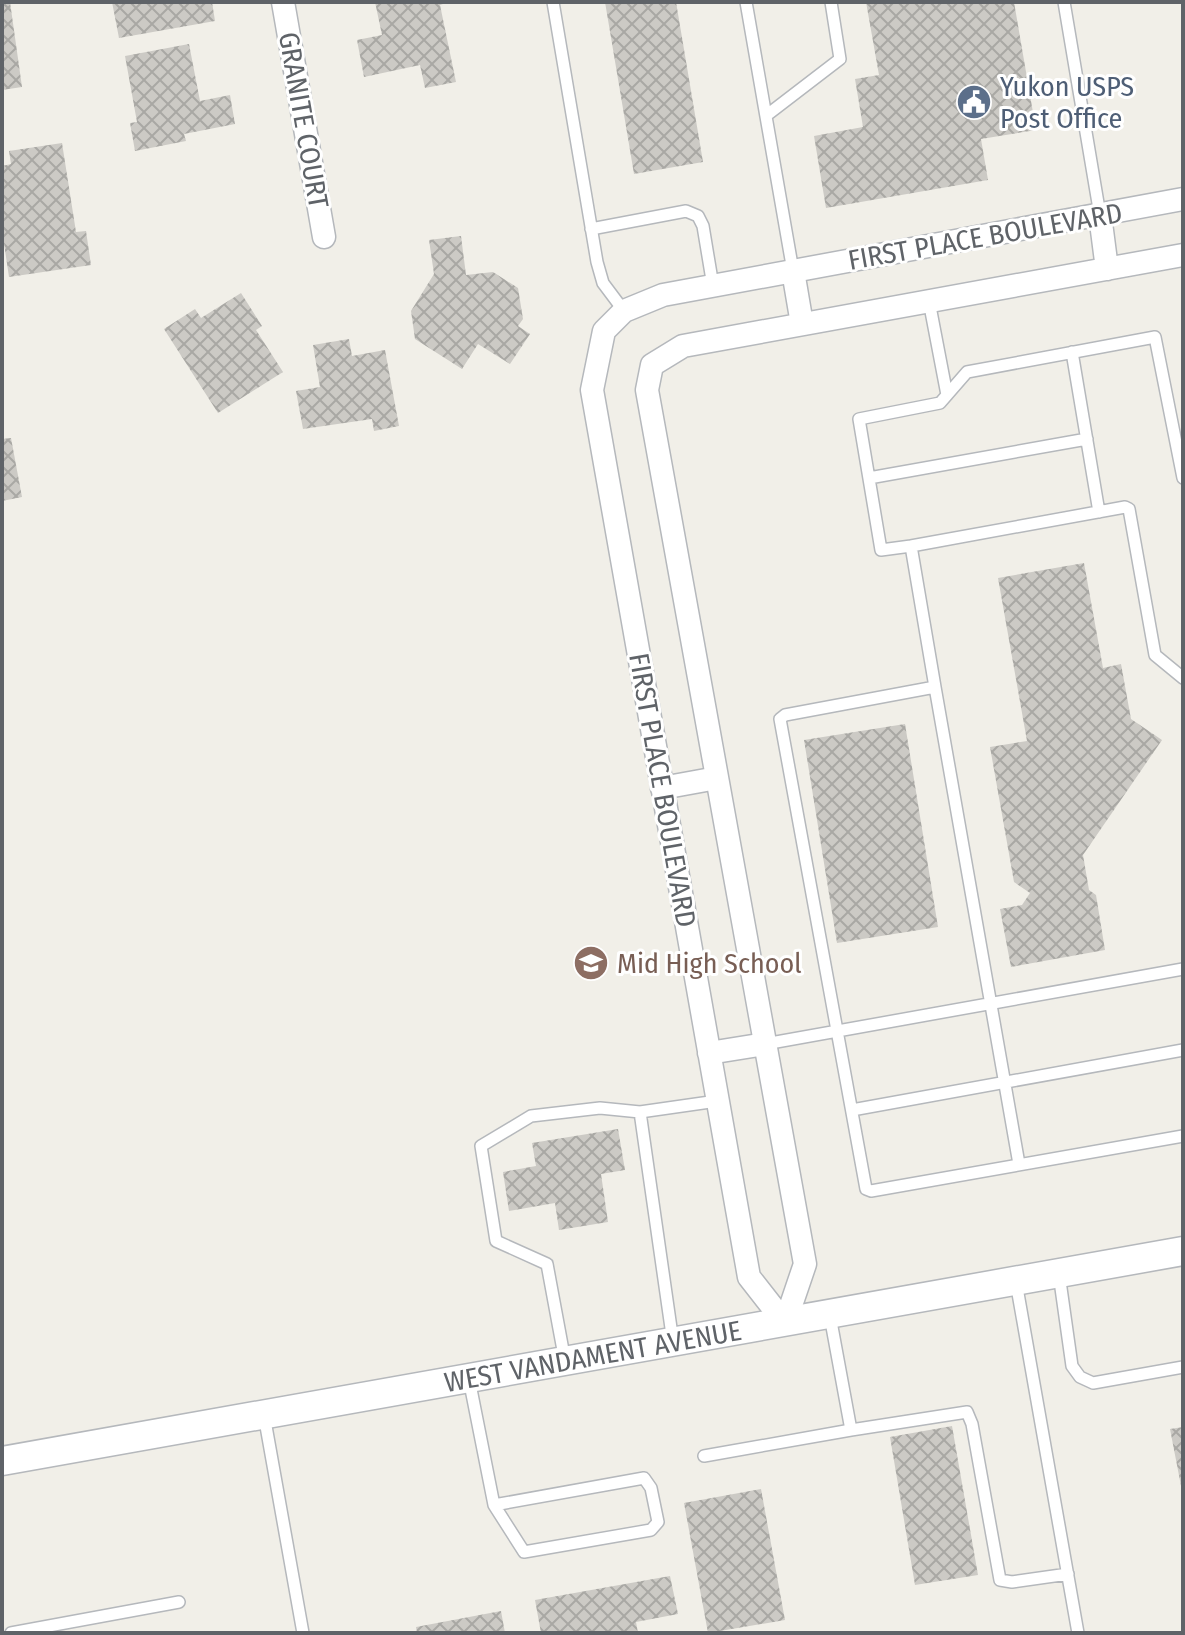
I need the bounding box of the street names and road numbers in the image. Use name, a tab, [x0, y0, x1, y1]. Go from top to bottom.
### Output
street label: GRANITE COURT	[272, 29, 335, 211]
street label: FIRST PLACE BOULEVARD	[845, 196, 1125, 277]
street label: FIRST PLACE BOULEVARD	[622, 650, 703, 930]
street label: WEST VANDAMENT AVENUE	[442, 1314, 744, 1399]

